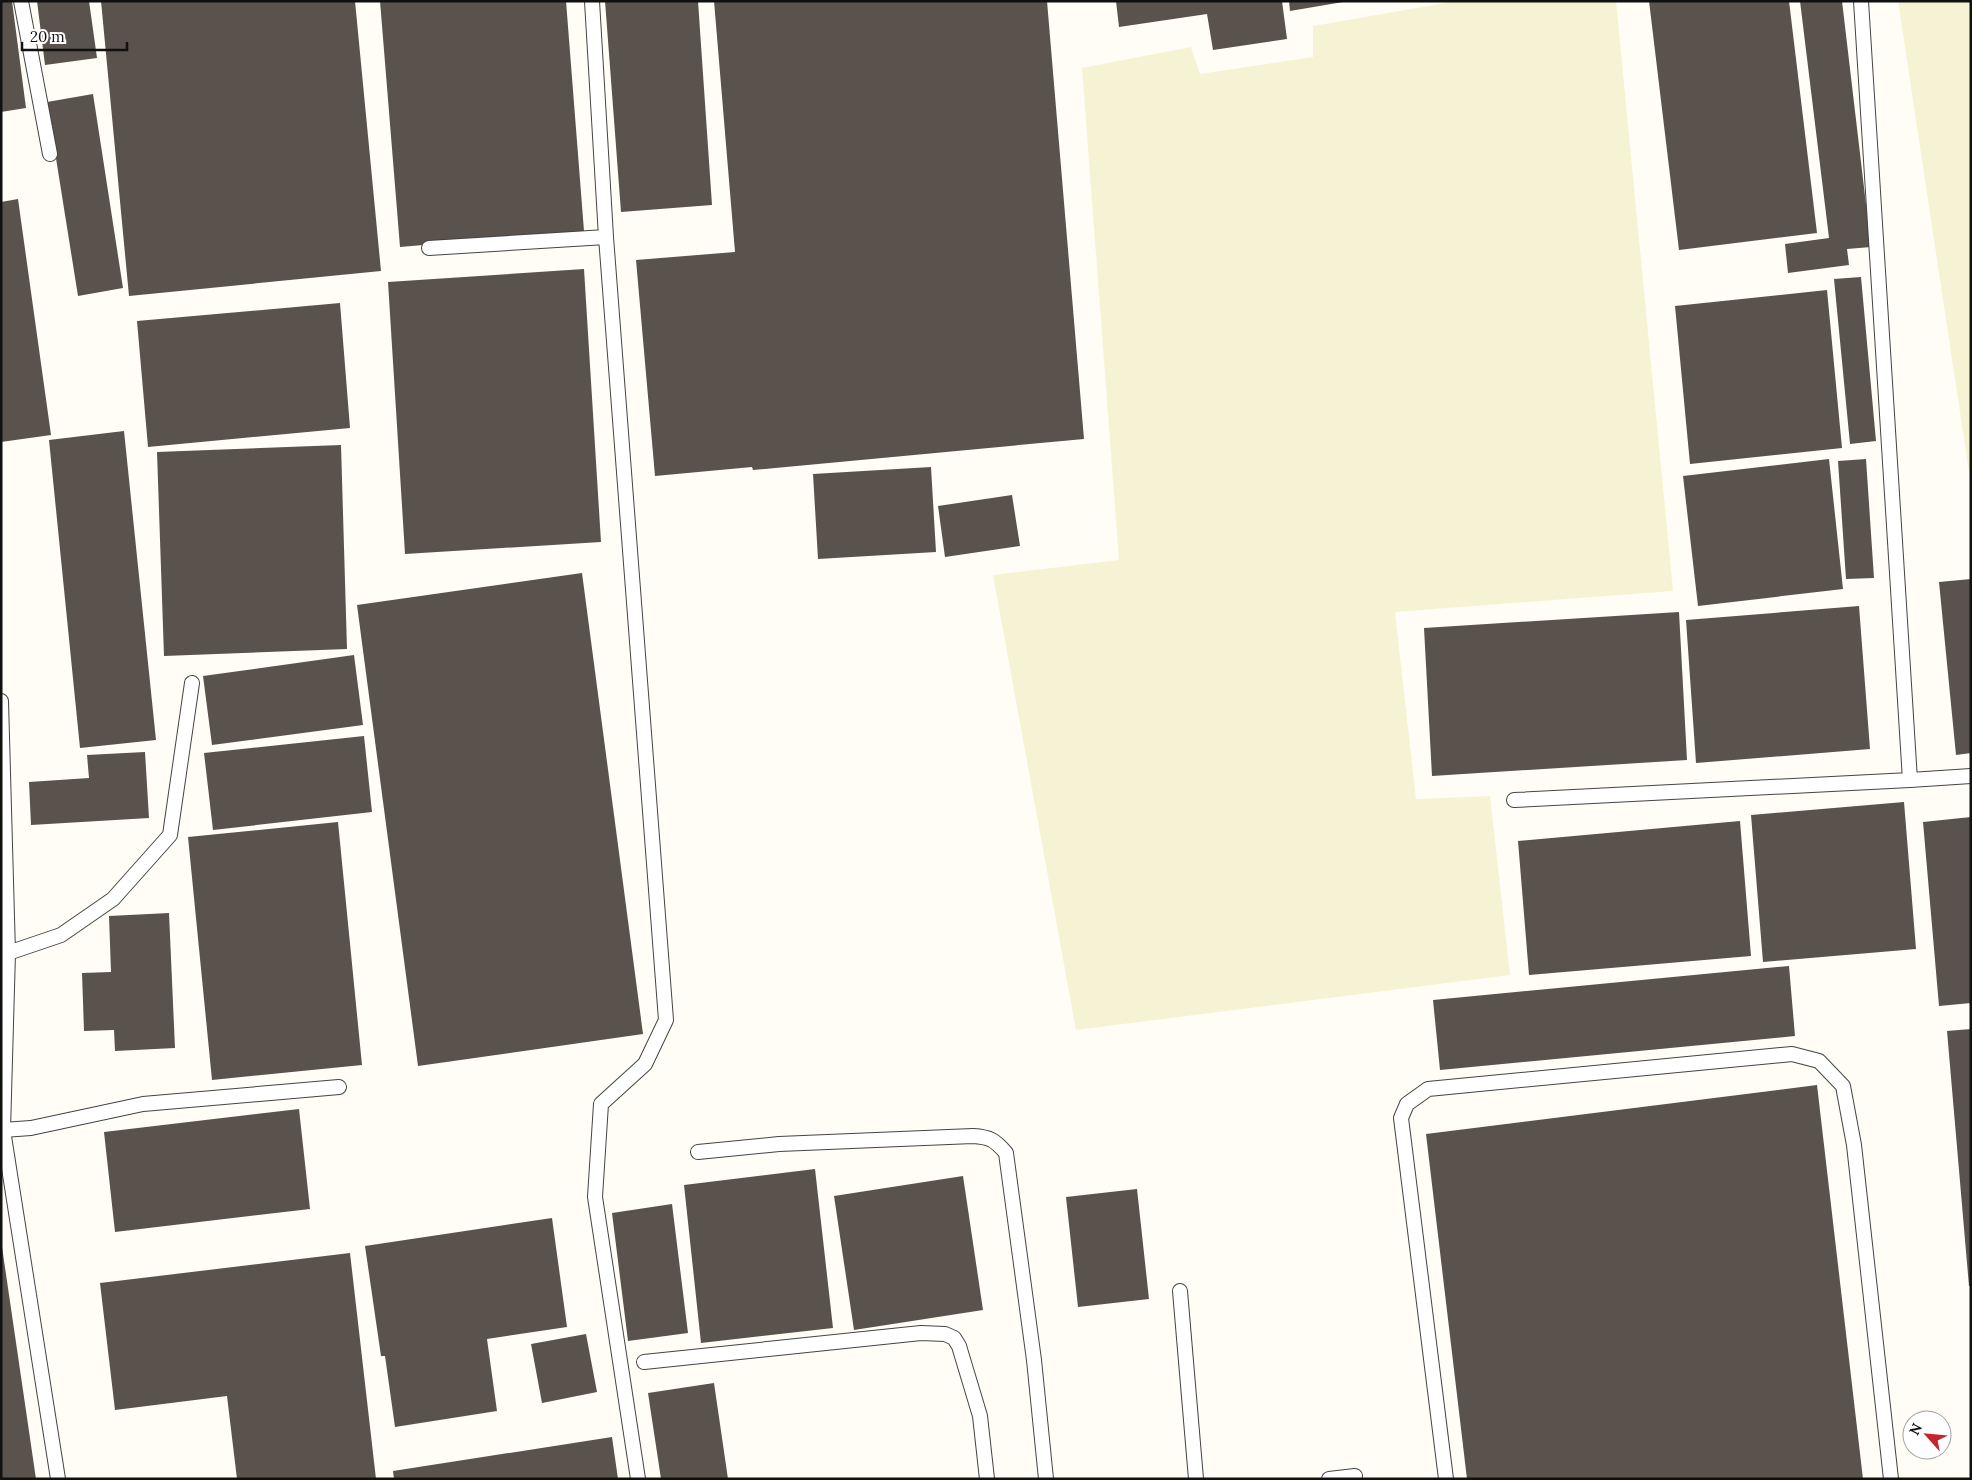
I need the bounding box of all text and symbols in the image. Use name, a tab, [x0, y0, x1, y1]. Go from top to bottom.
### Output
scale bar	[22, 20, 128, 52]
text: 20 m	[30, 27, 65, 46]
north arrow	[1902, 1410, 1952, 1460]
text: N	[1905, 1420, 1926, 1438]

